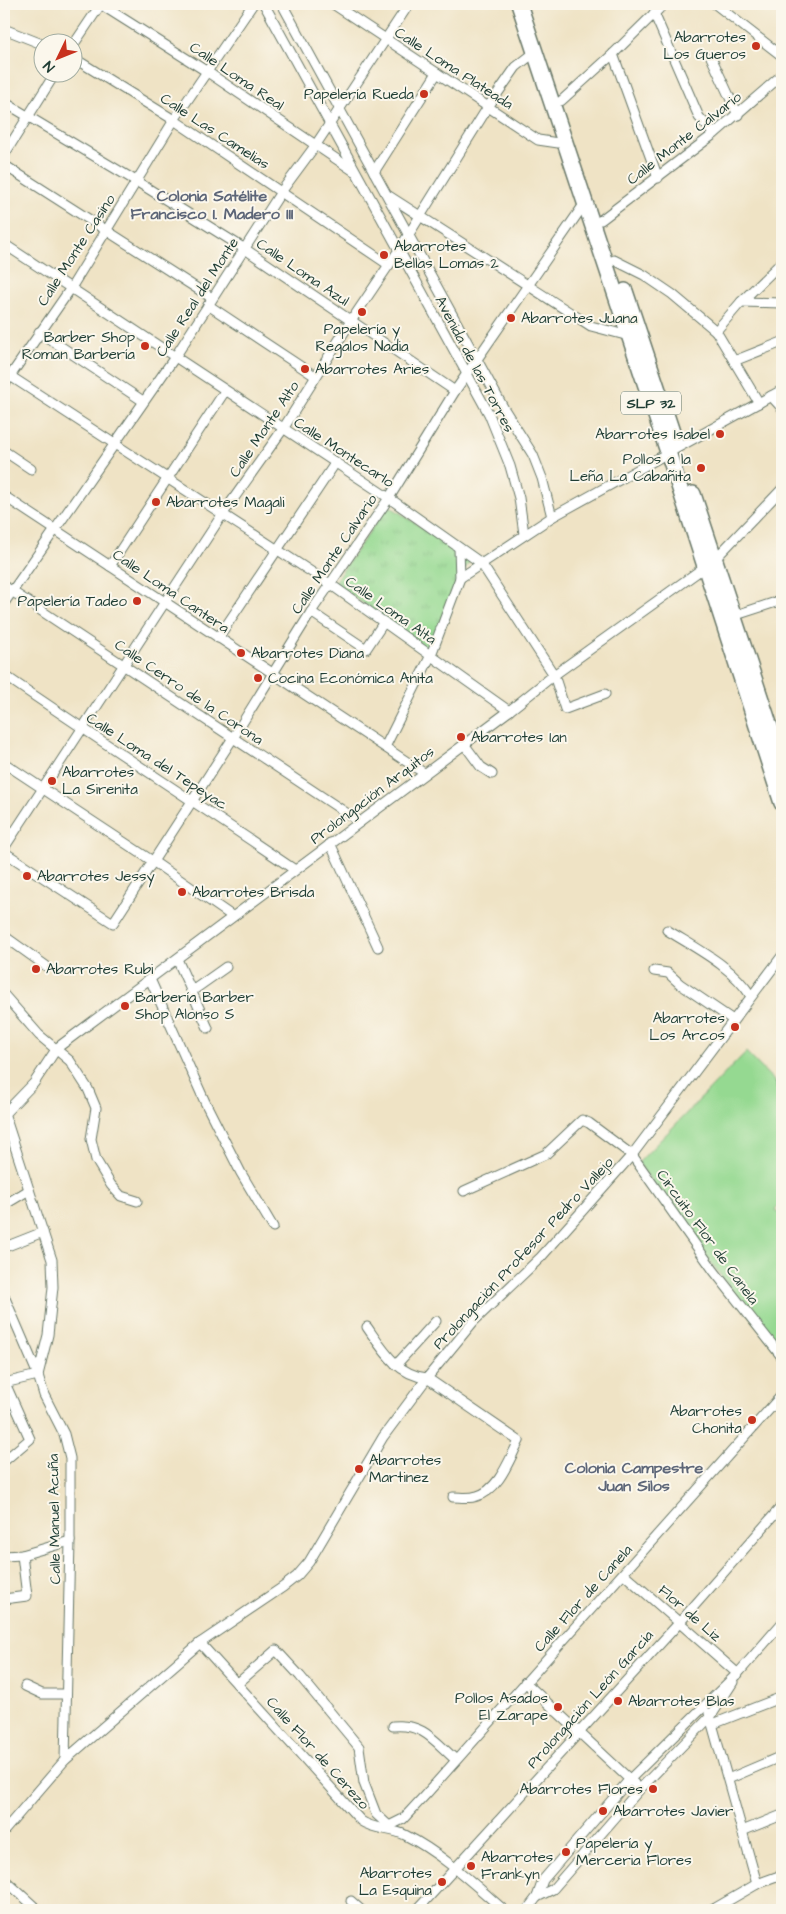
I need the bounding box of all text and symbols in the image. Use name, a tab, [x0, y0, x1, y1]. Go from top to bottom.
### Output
street label: Calle Loma Plateada	[390, 22, 518, 115]
place label: Abarrotes Los Gueros	[663, 27, 746, 65]
north arrow	[32, 32, 82, 82]
street label: Calle Loma Real	[185, 37, 288, 116]
marker: Abarrotes Los Gueros	[750, 40, 762, 52]
text: N	[39, 56, 60, 76]
place label: Papelería Rueda	[304, 84, 414, 105]
street label: Calle Monte Calvario	[622, 86, 747, 190]
street label: Calle Las Camelias	[156, 88, 274, 175]
marker: Papelería Rueda	[418, 88, 430, 100]
district label: Colonia Satélite Francisco I. Madero III	[131, 185, 293, 225]
street label: Calle Monte Casino	[32, 190, 121, 310]
street label: Calle Real del Monte	[151, 233, 244, 361]
street label: Calle Loma Azul	[252, 233, 353, 311]
place label: Abarrotes Bellas Lomas 2	[394, 236, 499, 274]
marker: Abarrotes Bellas Lomas 2	[378, 249, 390, 261]
street label: Avenida de las Torres	[430, 292, 520, 437]
marker: Papelería y Regalos Nadia	[356, 306, 368, 318]
place label: Abarrotes Juana	[521, 308, 638, 329]
marker: Abarrotes Juana	[505, 312, 517, 324]
place label: Papelería y Regalos Nadia	[315, 319, 409, 358]
place label: Barber Shop Roman Barbería	[22, 327, 135, 365]
marker: Barber Shop Roman Barbería	[139, 340, 151, 352]
place label: Abarrotes Aries	[315, 359, 430, 380]
marker: Abarrotes Aries	[299, 363, 311, 375]
street label: Calle Monte Alto	[224, 376, 305, 482]
road number: SLP 32	[621, 392, 681, 414]
street label: Calle Montecarlo	[289, 412, 398, 493]
place label: Abarrotes Isabel	[595, 424, 710, 445]
marker: Abarrotes Isabel	[714, 428, 726, 440]
place label: Pollos a la Leña La Cabañita	[570, 449, 691, 487]
marker: Pollos a la Leña La Cabañita	[695, 462, 707, 474]
street label: Calle Monte Calvario	[286, 490, 383, 618]
place label: Abarrotes Magali	[166, 492, 285, 514]
marker: Abarrotes Magali	[150, 496, 162, 508]
street label: Calle Loma Cantera	[108, 544, 234, 639]
street label: Calle Loma Alta	[341, 571, 441, 650]
place label: Papelería Tadeo	[17, 591, 128, 612]
marker: Papelería Tadeo	[131, 595, 143, 607]
street label: Calle Cerro de la Corona	[110, 635, 268, 750]
place label: Abarrotes Diana	[251, 643, 364, 664]
marker: Abarrotes Diana	[235, 647, 247, 659]
place label: Cocina Económica Anita	[268, 668, 433, 689]
marker: Cocina Económica Anita	[252, 672, 264, 684]
street label: Calle Loma del Tepeyac	[81, 708, 232, 816]
place label: Abarrotes Ian	[471, 727, 567, 748]
marker: Abarrotes Ian	[455, 731, 467, 743]
street label: Prolongación Arquitos	[306, 741, 440, 850]
place label: Abarrotes La Sirenita	[62, 762, 138, 800]
marker: Abarrotes La Sirenita	[46, 775, 58, 787]
place label: Abarrotes Jessy	[37, 866, 155, 888]
marker: Abarrotes Jessy	[21, 870, 33, 882]
place label: Abarrotes Brisda	[192, 882, 315, 903]
marker: Abarrotes Brisda	[176, 886, 188, 898]
place label: Abarrotes Rubi	[46, 959, 154, 980]
marker: Abarrotes Rubi	[30, 963, 42, 975]
place label: Barbería Barber Shop Alonso S	[135, 987, 254, 1025]
marker: Barbería Barber Shop Alonso S	[119, 1000, 131, 1012]
place label: Abarrotes Los Arcos	[649, 1008, 725, 1046]
marker: Abarrotes Los Arcos	[729, 1021, 741, 1033]
street label: Prolongación Profesor Pedro Vallejo	[428, 1152, 620, 1355]
street label: Circuito Flor de Canela	[651, 1166, 764, 1309]
place label: Abarrotes Chonita	[670, 1401, 742, 1439]
marker: Abarrotes Chonita	[746, 1414, 758, 1426]
place label: Abarrotes Martinez	[369, 1450, 442, 1488]
street label: Calle Manuel Acuña	[43, 1453, 66, 1584]
district label: Colonia Campestre Juan Silos	[565, 1457, 703, 1497]
marker: Abarrotes Martinez	[353, 1463, 365, 1475]
street label: Calle Flor de Canela	[529, 1540, 638, 1657]
street label: Flor de Liz	[654, 1580, 726, 1647]
street label: Prolongación León García	[522, 1625, 659, 1774]
place label: Pollos Asados El Zarape	[455, 1688, 548, 1726]
place label: Abarrotes Blas	[628, 1691, 735, 1712]
street label: Calle Flor de Cerezo	[261, 1692, 374, 1815]
marker: Abarrotes Blas	[612, 1695, 624, 1707]
marker: Pollos Asados El Zarape	[552, 1701, 564, 1713]
place label: Abarrotes Flores	[520, 1779, 643, 1800]
marker: Abarrotes Flores	[647, 1783, 659, 1795]
place label: Abarrotes Javier	[613, 1801, 733, 1822]
marker: Abarrotes Javier	[597, 1805, 609, 1817]
place label: Papelería y Merceria Flores	[576, 1833, 692, 1871]
marker: Papelería y Merceria Flores	[560, 1846, 572, 1858]
place label: Abarrotes Frankyn	[481, 1847, 554, 1886]
marker: Abarrotes Frankyn	[465, 1860, 477, 1872]
place label: Abarrotes La Esquina	[359, 1863, 432, 1901]
marker: Abarrotes La Esquina	[436, 1876, 448, 1888]

